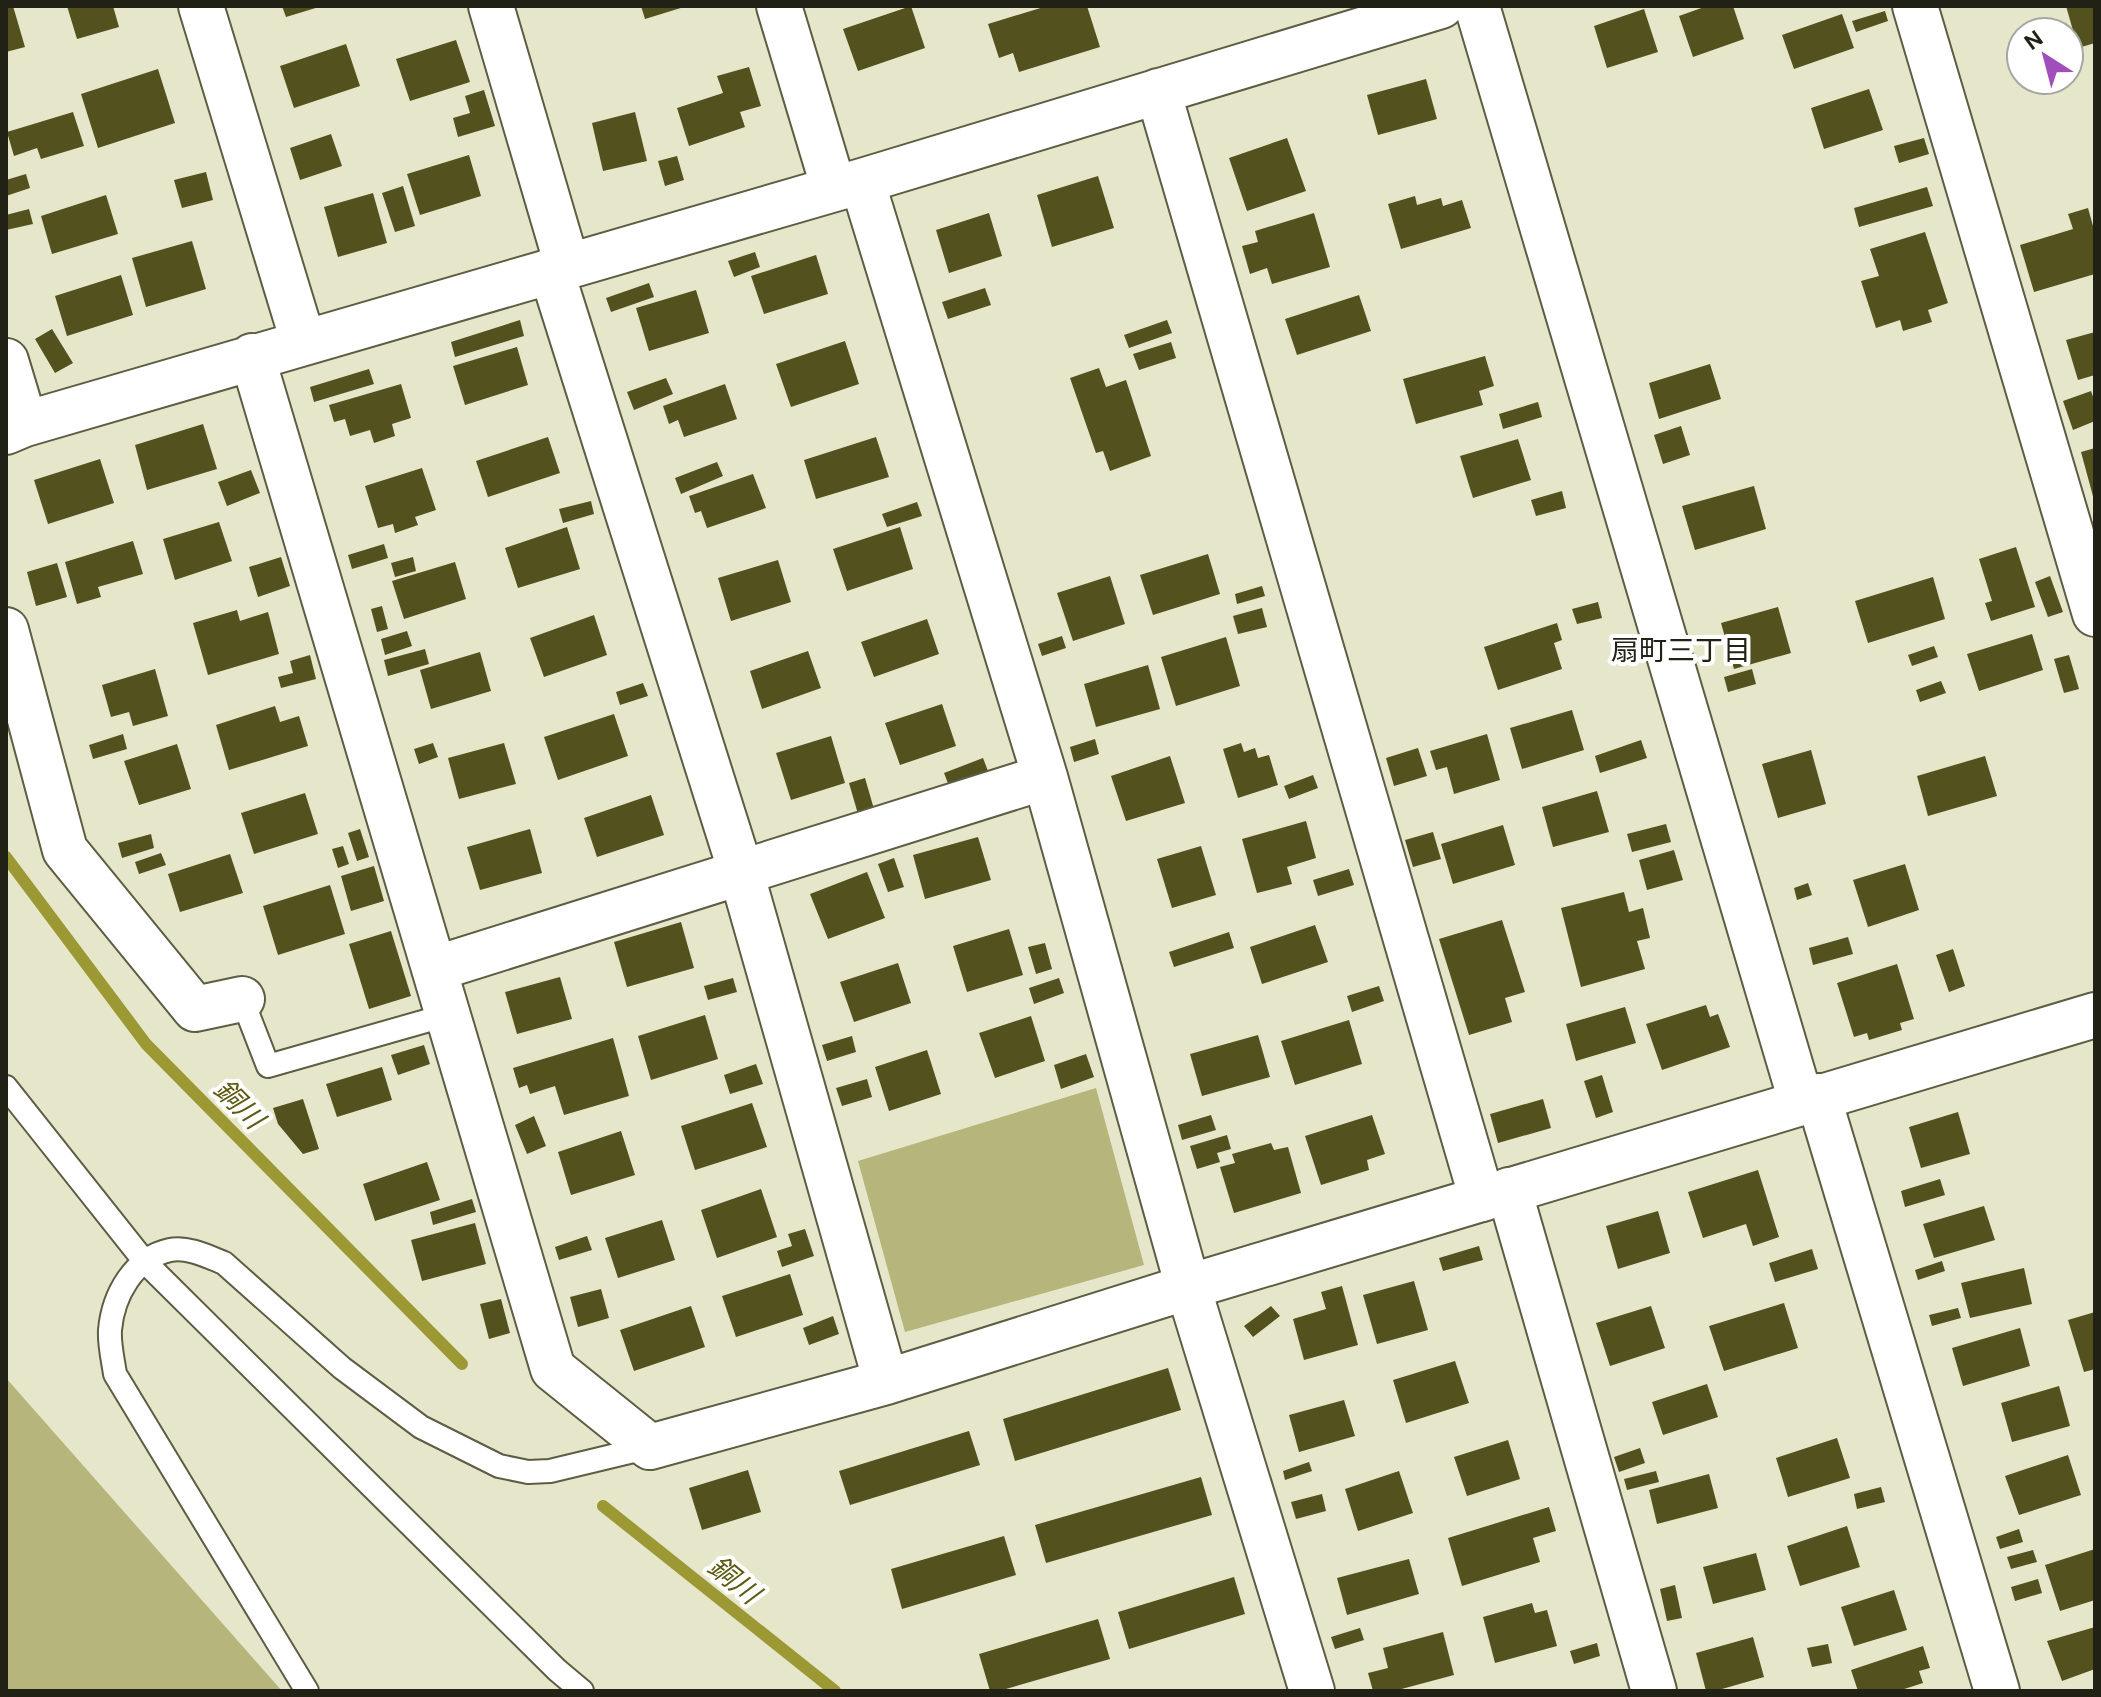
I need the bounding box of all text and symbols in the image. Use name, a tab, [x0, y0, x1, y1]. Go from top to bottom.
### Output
north arrow	[2005, 16, 2085, 96]
text: N	[2019, 24, 2049, 57]
district label: 扇町三丁目	[1611, 632, 1751, 669]
water label: 銅川	[206, 1071, 274, 1139]
water label: 銅川	[701, 1548, 770, 1614]

